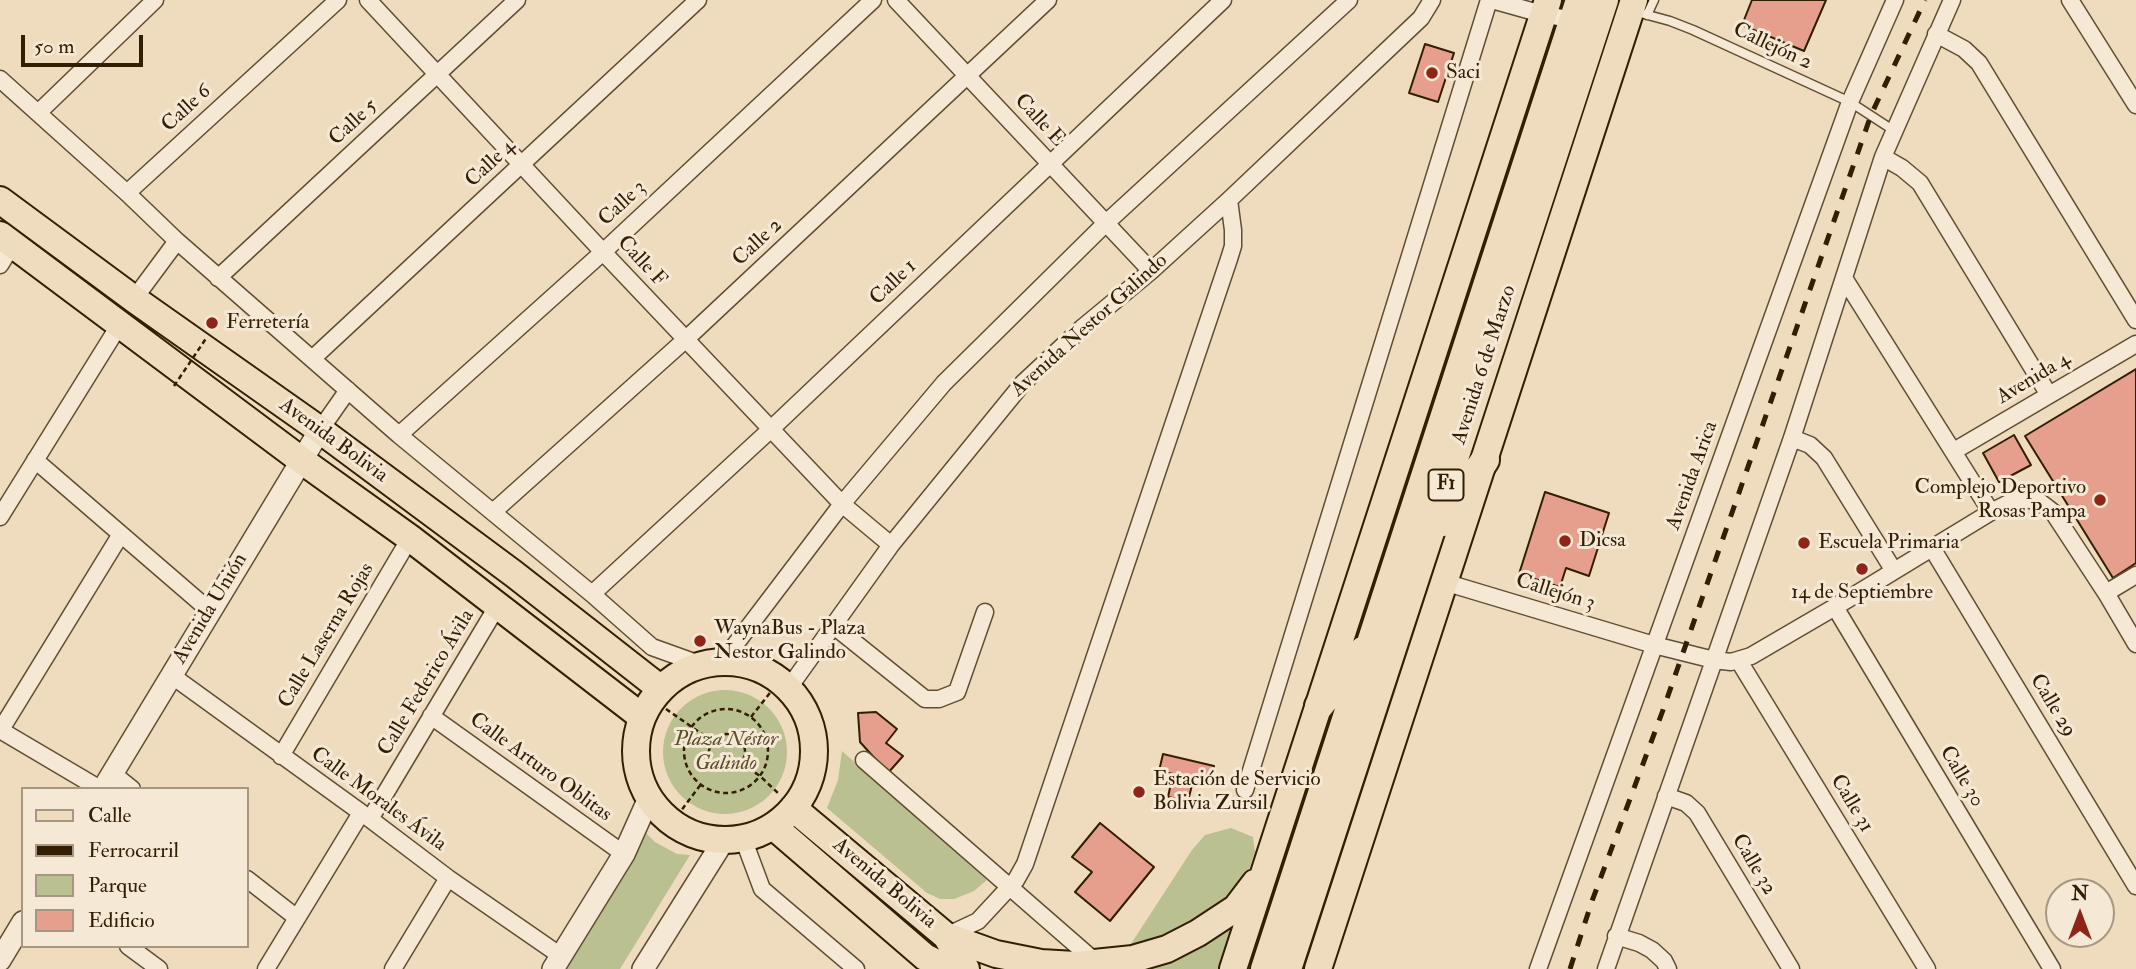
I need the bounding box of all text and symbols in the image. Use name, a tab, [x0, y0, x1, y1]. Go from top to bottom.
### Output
street label: Callejón 2	[1728, 18, 1816, 76]
scale bar	[24, 21, 147, 65]
text: 50 m	[34, 33, 75, 60]
place label: Saci	[1446, 60, 1480, 86]
marker: Saci	[1424, 65, 1440, 81]
street label: Calle 6	[157, 80, 217, 138]
street label: Calle E	[1008, 89, 1070, 153]
street label: Calle 5	[325, 94, 383, 152]
street label: Calle 4	[461, 135, 521, 193]
street label: Calle 3	[594, 176, 652, 232]
street label: Calle 2	[728, 214, 788, 272]
street label: Calle F	[611, 231, 671, 293]
street label: Avenida Nestor Galindo	[1006, 249, 1174, 403]
street label: Calle 1	[865, 255, 923, 311]
street label: Avenida 6 de Marzo	[1447, 282, 1523, 448]
place label: Ferretería	[226, 310, 309, 336]
marker: Ferretería	[204, 315, 220, 331]
street label: Avenida 4	[1993, 347, 2075, 411]
street label: Avenida Bolivia	[274, 393, 392, 489]
street label: Avenida Arica	[1662, 418, 1724, 534]
road number: F1	[1428, 470, 1464, 500]
place label: Complejo Deportivo Rosas Pampa	[1915, 475, 2086, 525]
marker: Complejo Deportivo Rosas Pampa	[2092, 492, 2108, 508]
place label: Dicsa	[1579, 528, 1626, 554]
place label: Escuela Primaria	[1818, 530, 1959, 556]
marker: Dicsa	[1557, 533, 1573, 549]
marker: Escuela Primaria	[1796, 535, 1812, 551]
street label: Avenida Unión	[168, 549, 254, 669]
street label: Calle Laserna Rojas	[274, 559, 380, 713]
marker: 14 de Septiembre	[1854, 561, 1870, 577]
street label: Callejón 3	[1512, 569, 1598, 617]
place label: 14 de Septiembre	[1791, 580, 1933, 606]
street label: Calle Federico Ávila	[373, 605, 481, 761]
place label: WaynaBus - Plaza Nestor Galindo	[714, 616, 865, 666]
marker: WaynaBus - Plaza Nestor Galindo	[692, 633, 708, 649]
street label: Calle 29	[2023, 670, 2081, 742]
street label: Calle Arturo Oblitas	[464, 708, 616, 828]
park label: Plaza Néstor Galindo	[674, 727, 778, 777]
street label: Calle Morales Ávila	[305, 742, 451, 858]
street label: Calle 30	[1933, 742, 1989, 812]
place label: Estación de Servicio Bolivia Zursil	[1153, 767, 1321, 817]
street label: Calle 31	[1824, 770, 1878, 838]
marker: Estación de Servicio Bolivia Zursil	[1131, 784, 1147, 800]
legend	[21, 787, 248, 948]
text: Calle	[88, 802, 131, 829]
street label: Calle 32	[1725, 830, 1781, 900]
street label: Avenida Bolivia	[827, 833, 941, 935]
text: Ferrocarril	[88, 837, 179, 864]
text: Parque	[88, 872, 147, 899]
north arrow	[2045, 878, 2115, 948]
text: N	[2071, 882, 2089, 906]
text: Edificio	[88, 907, 155, 934]

